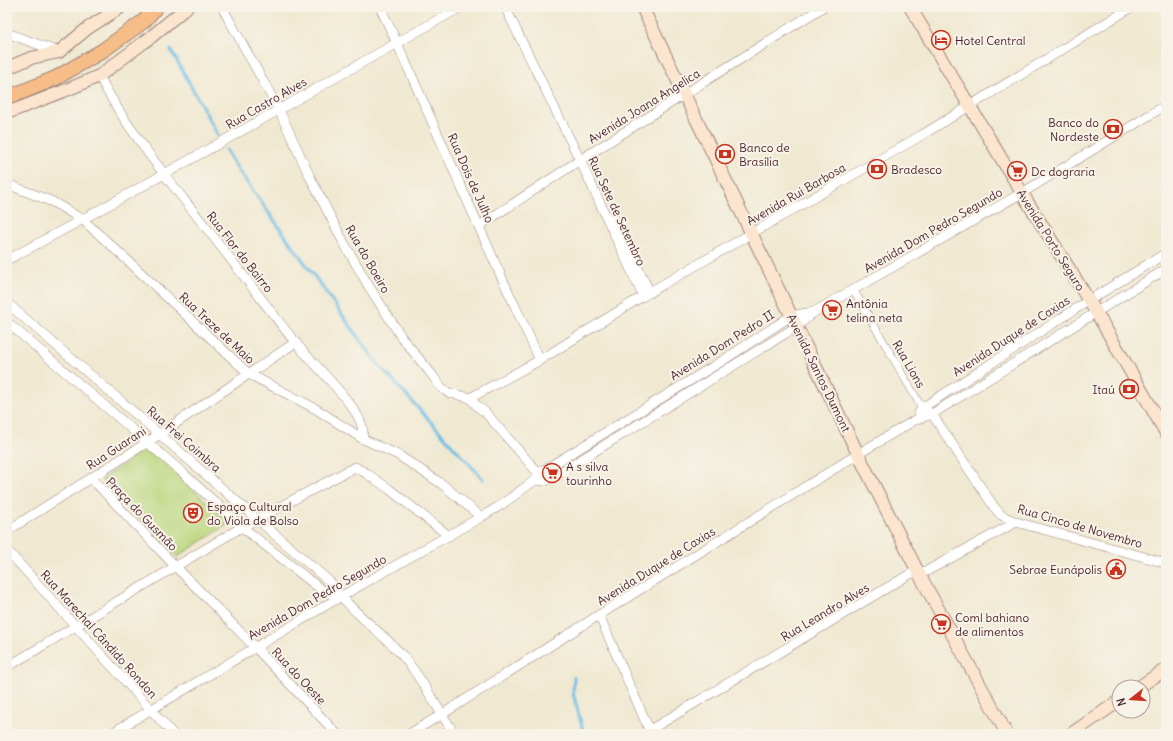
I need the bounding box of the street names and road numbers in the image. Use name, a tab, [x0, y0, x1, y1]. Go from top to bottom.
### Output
street label: Avenida Joana Angelica	[585, 65, 703, 146]
street label: Rua Castro Alves	[223, 74, 309, 132]
street label: Rua Dois de Julho	[445, 131, 498, 225]
street label: Rua Sete de Setembro	[585, 154, 649, 268]
street label: Avenida Rui Barbosa	[744, 160, 848, 228]
street label: Avenida Dom Pedro Segundo	[861, 184, 1005, 276]
street label: Avenida Porto Seguro	[1014, 186, 1088, 294]
street label: Rua Flor do Bairro	[204, 208, 276, 296]
street label: Rua do Boeiro	[342, 222, 394, 296]
street label: Rua Treze de Maio	[176, 289, 258, 367]
street label: Avenida Duque de Caxias	[950, 293, 1072, 379]
street label: Avenida Dom Pedro II	[667, 307, 777, 383]
street label: Avenida Santos Dumont	[784, 312, 854, 434]
street label: Rua Lions	[889, 337, 929, 391]
street label: Rua Frei Coimbra	[144, 403, 224, 475]
street label: Rua Guarani	[83, 423, 149, 473]
street label: Praça do Gusmão	[103, 474, 181, 554]
street label: Rua Cinco de Novembro	[1016, 501, 1145, 551]
street label: Avenida Duque de Caxias	[594, 523, 718, 609]
street label: Avenida Dom Pedro Segundo	[245, 551, 389, 643]
street label: Rua Marechal Cândido Rondon	[38, 567, 161, 701]
street label: Rua Leandro Alves	[778, 580, 872, 644]
street label: Rua do Oeste	[269, 644, 329, 708]

